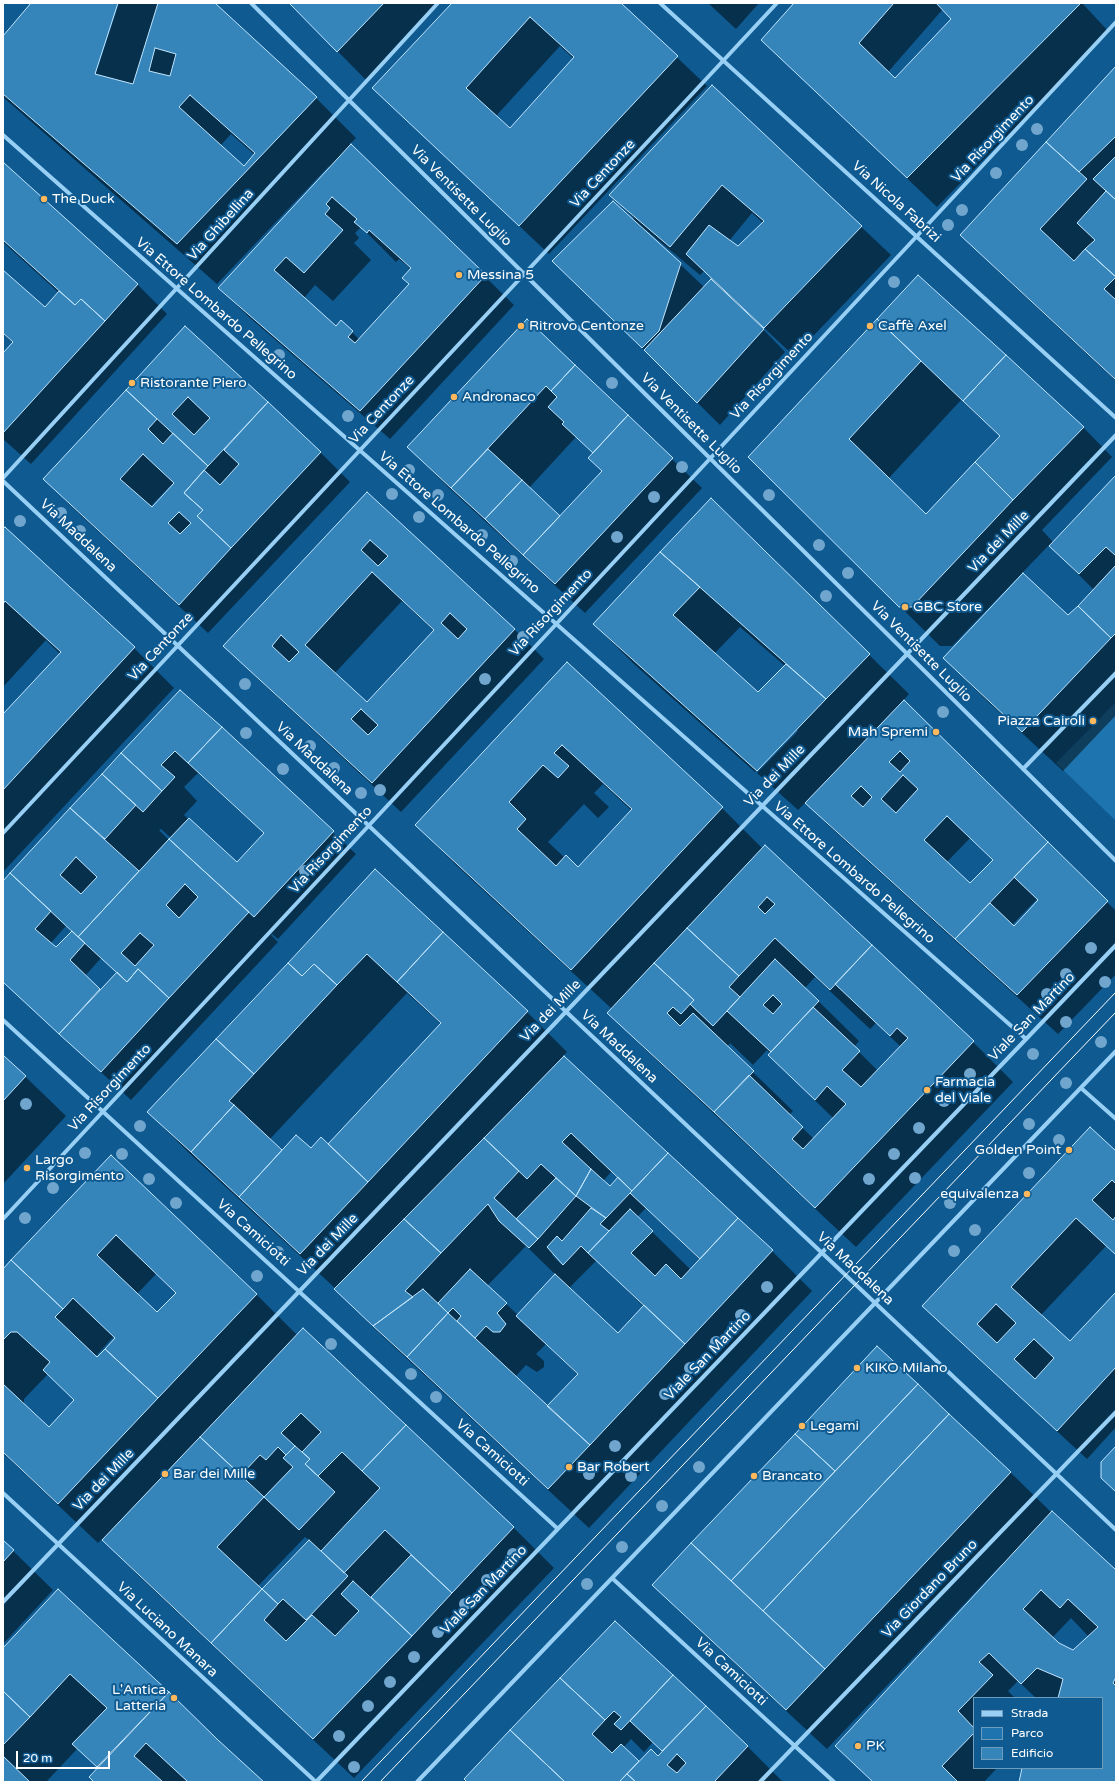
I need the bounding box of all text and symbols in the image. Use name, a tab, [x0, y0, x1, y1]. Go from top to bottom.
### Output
street label: Via Risorgimento	[948, 92, 1038, 186]
street label: Via Centonze	[567, 136, 639, 212]
street label: Via Ventisette Luglio	[407, 142, 515, 250]
street label: Via Nicola Fabrizi	[848, 158, 944, 246]
street label: Via Ghibellina	[184, 186, 258, 264]
place label: The Duck	[52, 191, 115, 207]
marker: The Duck	[39, 194, 49, 204]
street label: Via Ettore Lombardo Pellegrino	[132, 234, 300, 384]
place label: Messina 5	[467, 267, 534, 283]
marker: Messina 5	[454, 270, 464, 280]
place label: Ritrovo Centonze	[529, 318, 644, 334]
place label: Caffè Axel	[878, 318, 947, 334]
marker: Ritrovo Centonze	[516, 321, 526, 331]
marker: Caffè Axel	[865, 321, 875, 331]
street label: Via Risorgimento	[727, 329, 817, 423]
street label: Via Ventisette Luglio	[637, 370, 745, 478]
street label: Via Centonze	[346, 372, 418, 448]
place label: Ristorante Piero	[140, 375, 247, 391]
marker: Ristorante Piero	[127, 378, 137, 388]
place label: Andronaco	[462, 389, 536, 405]
marker: Andronaco	[449, 392, 459, 402]
street label: Via Ettore Lombardo Pellegrino	[375, 448, 543, 598]
street label: Via Maddalena	[36, 496, 120, 576]
street label: Via dei Mille	[965, 507, 1033, 577]
street label: Via Risorgimento	[506, 566, 596, 660]
street label: Via Ventisette Luglio	[867, 598, 975, 706]
place label: GBC Store	[913, 599, 982, 615]
marker: GBC Store	[900, 602, 910, 612]
street label: Via Centonze	[125, 609, 197, 685]
place label: Piazza Cairoli	[997, 713, 1085, 729]
marker: Piazza Cairoli	[1088, 716, 1098, 726]
street label: Via Maddalena	[272, 719, 356, 799]
place label: Mah Spremi	[848, 724, 928, 740]
marker: Mah Spremi	[931, 727, 941, 737]
street label: Via dei Mille	[741, 741, 809, 811]
street label: Via Ettore Lombardo Pellegrino	[770, 798, 938, 948]
street label: Via Risorgimento	[286, 803, 376, 897]
street label: Viale San Martino	[985, 969, 1079, 1065]
street label: Via dei Mille	[517, 976, 585, 1046]
street label: Via Maddalena	[577, 1007, 661, 1087]
street label: Via Risorgimento	[65, 1041, 155, 1135]
place label: Farmacia del Viale	[935, 1074, 995, 1106]
marker: Farmacia del Viale	[922, 1085, 932, 1095]
place label: Golden Point	[975, 1142, 1061, 1158]
marker: Golden Point	[1064, 1145, 1074, 1155]
place label: Largo Risorgimento	[35, 1152, 124, 1184]
marker: Largo Risorgimento	[22, 1163, 32, 1173]
place label: equivalenza	[940, 1186, 1019, 1202]
marker: equivalenza	[1022, 1189, 1032, 1199]
street label: Via Camiciotti	[213, 1196, 293, 1270]
street label: Via dei Mille	[294, 1210, 362, 1280]
street label: Via Maddalena	[813, 1229, 897, 1309]
street label: Viale San Martino	[661, 1308, 755, 1404]
place label: KIKO Milano	[865, 1360, 948, 1376]
marker: KIKO Milano	[852, 1363, 862, 1373]
street label: Via Camiciotti	[452, 1416, 532, 1490]
place label: Legami	[810, 1418, 859, 1434]
marker: Legami	[797, 1421, 807, 1431]
street label: Via dei Mille	[70, 1445, 138, 1515]
place label: Bar Robert	[577, 1459, 650, 1475]
marker: Bar Robert	[564, 1462, 574, 1472]
place label: Bar dei Mille	[173, 1466, 255, 1482]
place label: Brancato	[762, 1468, 822, 1484]
marker: Bar dei Mille	[160, 1469, 170, 1479]
marker: Brancato	[749, 1471, 759, 1481]
street label: Via Giordano Bruno	[879, 1536, 981, 1642]
street label: Viale San Martino	[437, 1542, 531, 1638]
street label: Via Luciano Manara	[113, 1579, 221, 1681]
street label: Via Camiciotti	[692, 1634, 770, 1710]
place label: L'Antica Latteria	[112, 1682, 166, 1714]
marker: L'Antica Latteria	[169, 1693, 179, 1703]
legend	[973, 1697, 1103, 1769]
text: Strada	[1011, 1706, 1048, 1720]
text: Parco	[1011, 1726, 1044, 1740]
place label: PK	[866, 1738, 885, 1754]
marker: PK	[853, 1741, 863, 1751]
scale bar	[18, 1743, 112, 1769]
text: Edificio	[1011, 1746, 1053, 1760]
text: 20 m	[23, 1751, 52, 1765]

